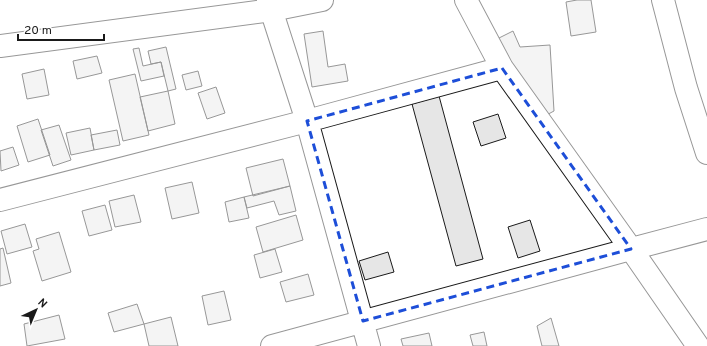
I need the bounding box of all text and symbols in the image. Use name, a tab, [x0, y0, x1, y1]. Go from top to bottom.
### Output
scale bar	[18, 16, 104, 42]
text: 20 m	[24, 23, 52, 39]
north arrow	[16, 290, 56, 330]
text: N	[35, 296, 50, 311]

